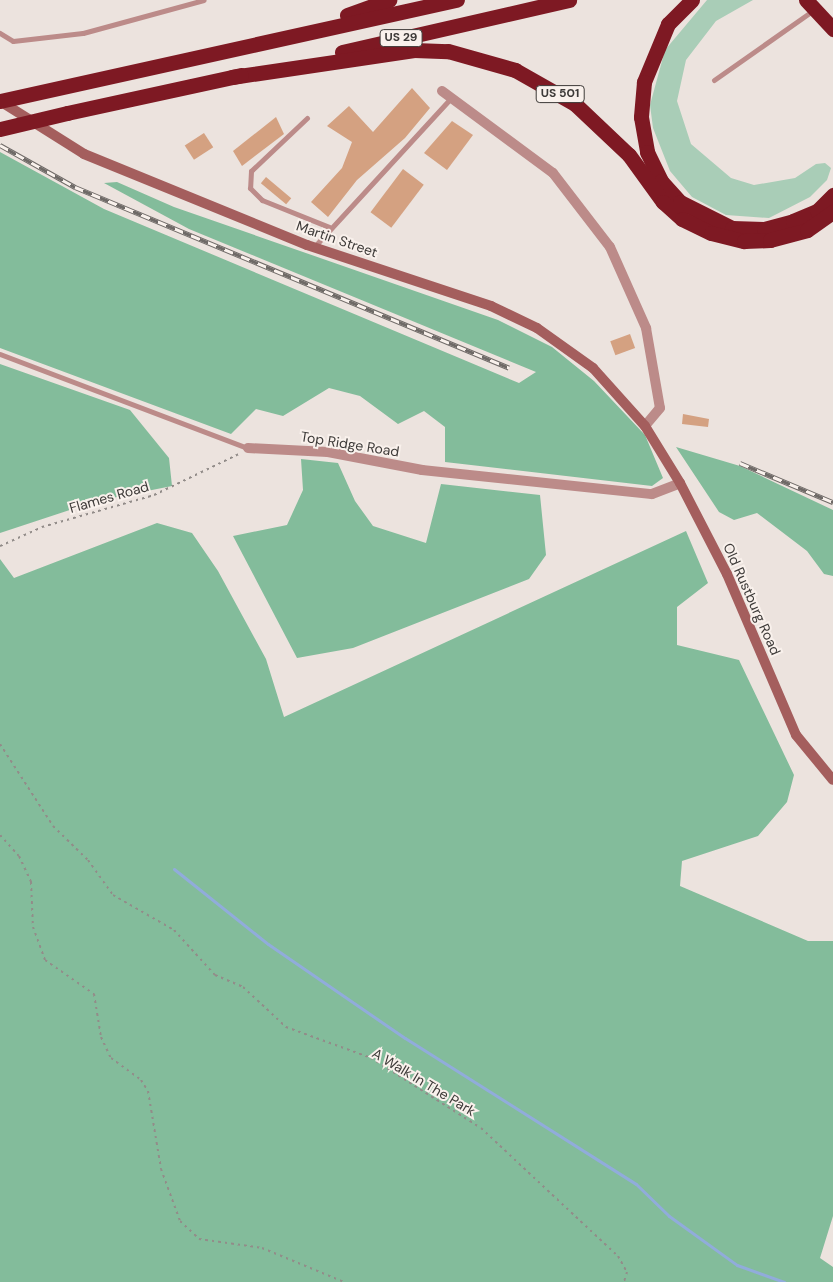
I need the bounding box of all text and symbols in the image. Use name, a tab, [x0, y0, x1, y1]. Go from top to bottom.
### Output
road number: US 29	[378, 28, 424, 48]
road number: US 501	[535, 85, 585, 104]
street label: Martin Street	[294, 217, 380, 261]
street label: Top Ridge Road	[299, 428, 401, 460]
street label: Flames Road	[67, 478, 151, 516]
street label: Old Rustburg Road	[720, 540, 784, 658]
street label: A Walk In The Park	[369, 1044, 479, 1120]

